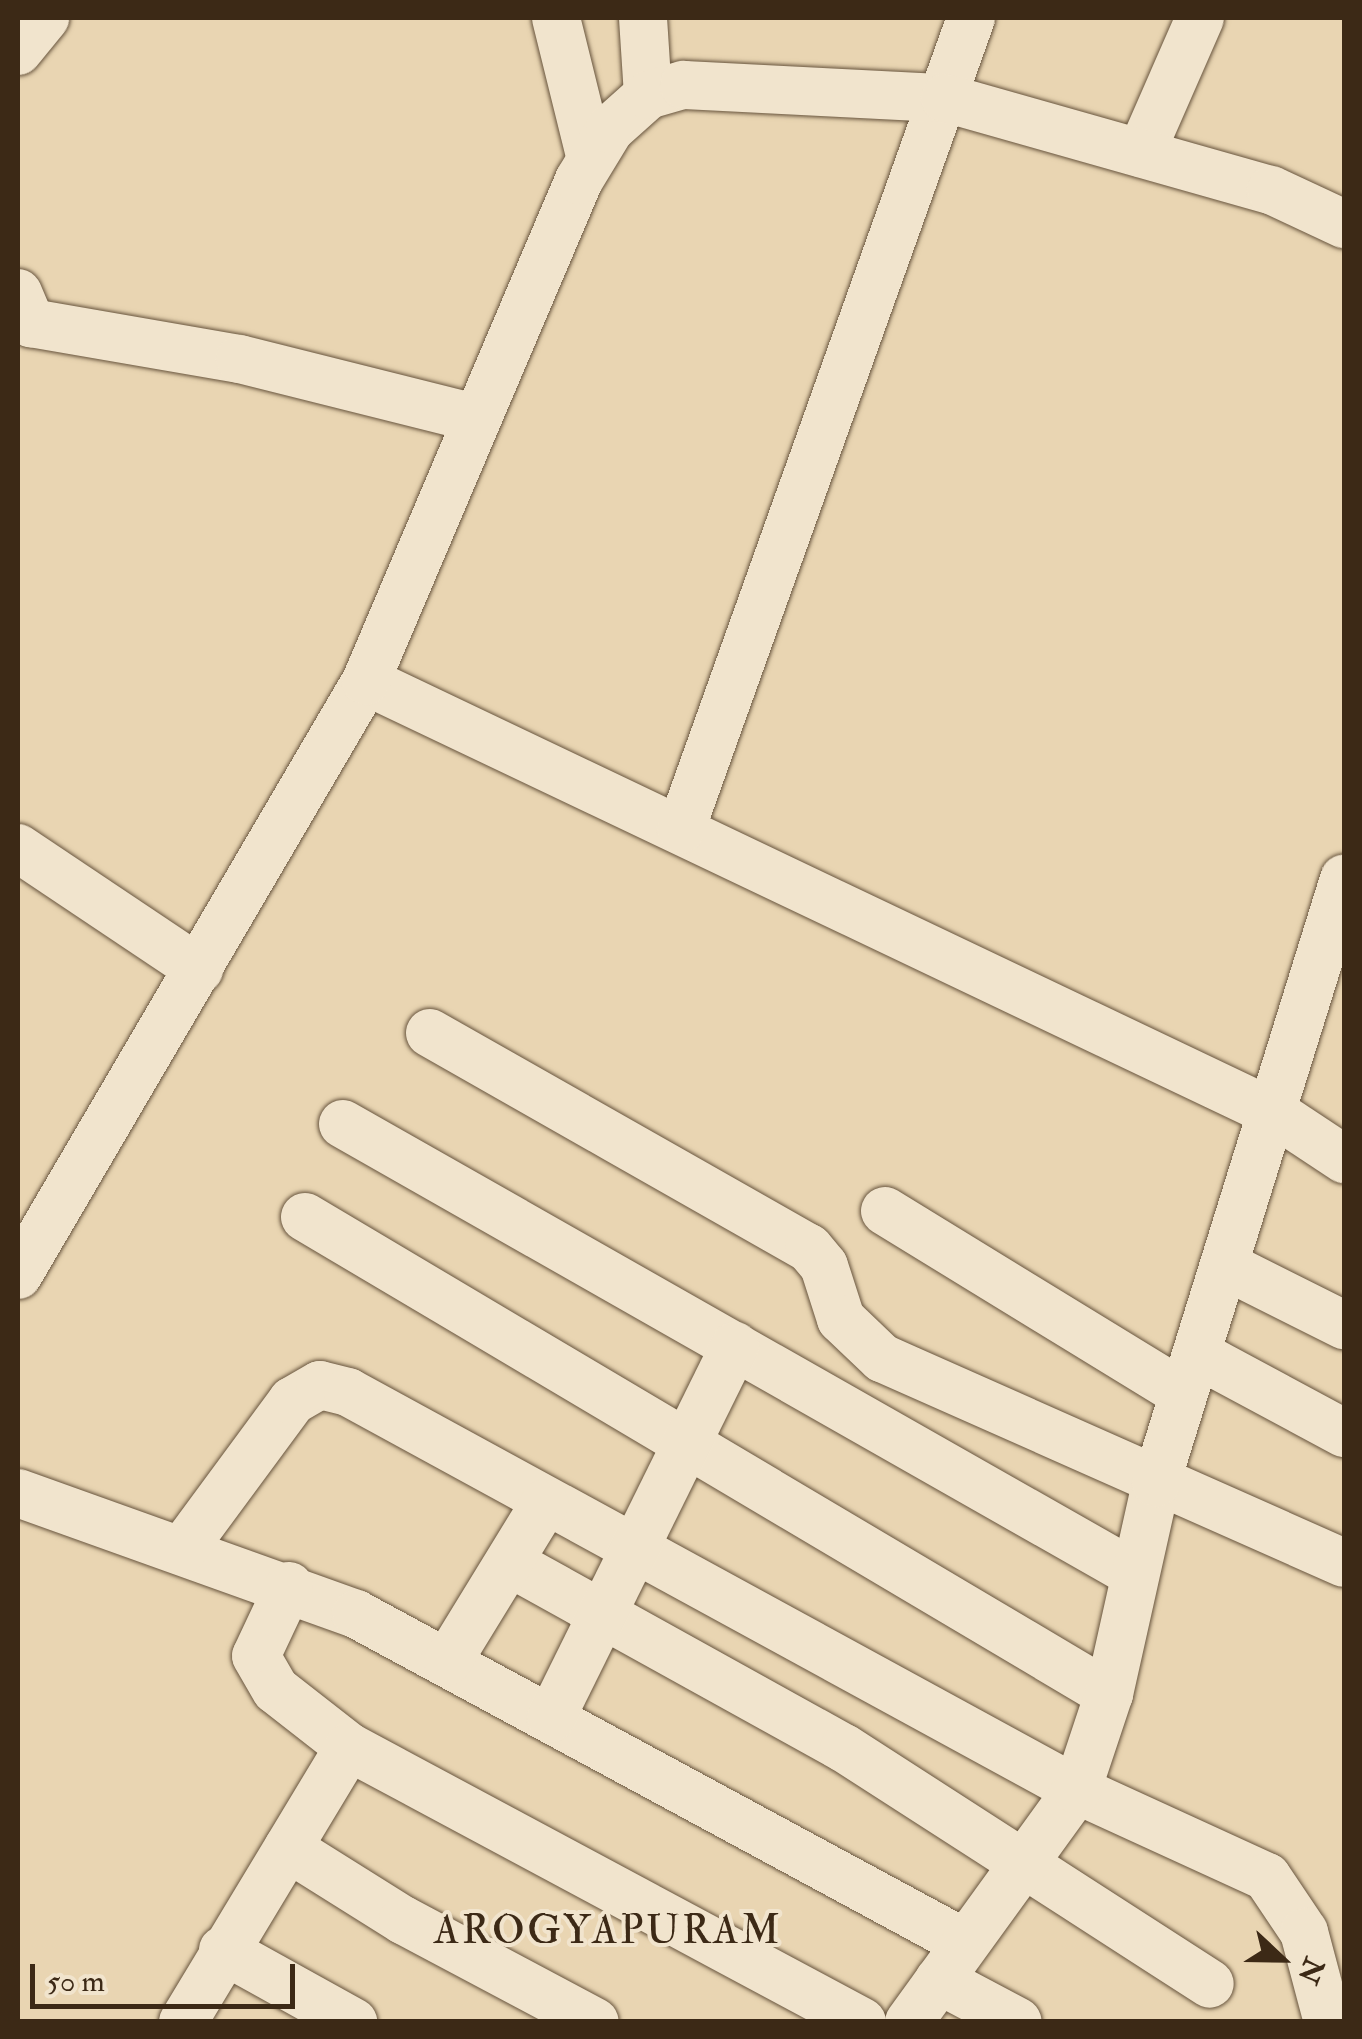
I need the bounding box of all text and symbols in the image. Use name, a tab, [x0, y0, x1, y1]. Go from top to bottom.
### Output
district label: AROGYAPURAM	[434, 1907, 782, 1955]
north arrow	[1232, 1909, 1332, 2009]
scale bar	[35, 1944, 300, 2006]
text: N	[1289, 1952, 1331, 1989]
text: 50 m	[47, 1963, 105, 2000]

